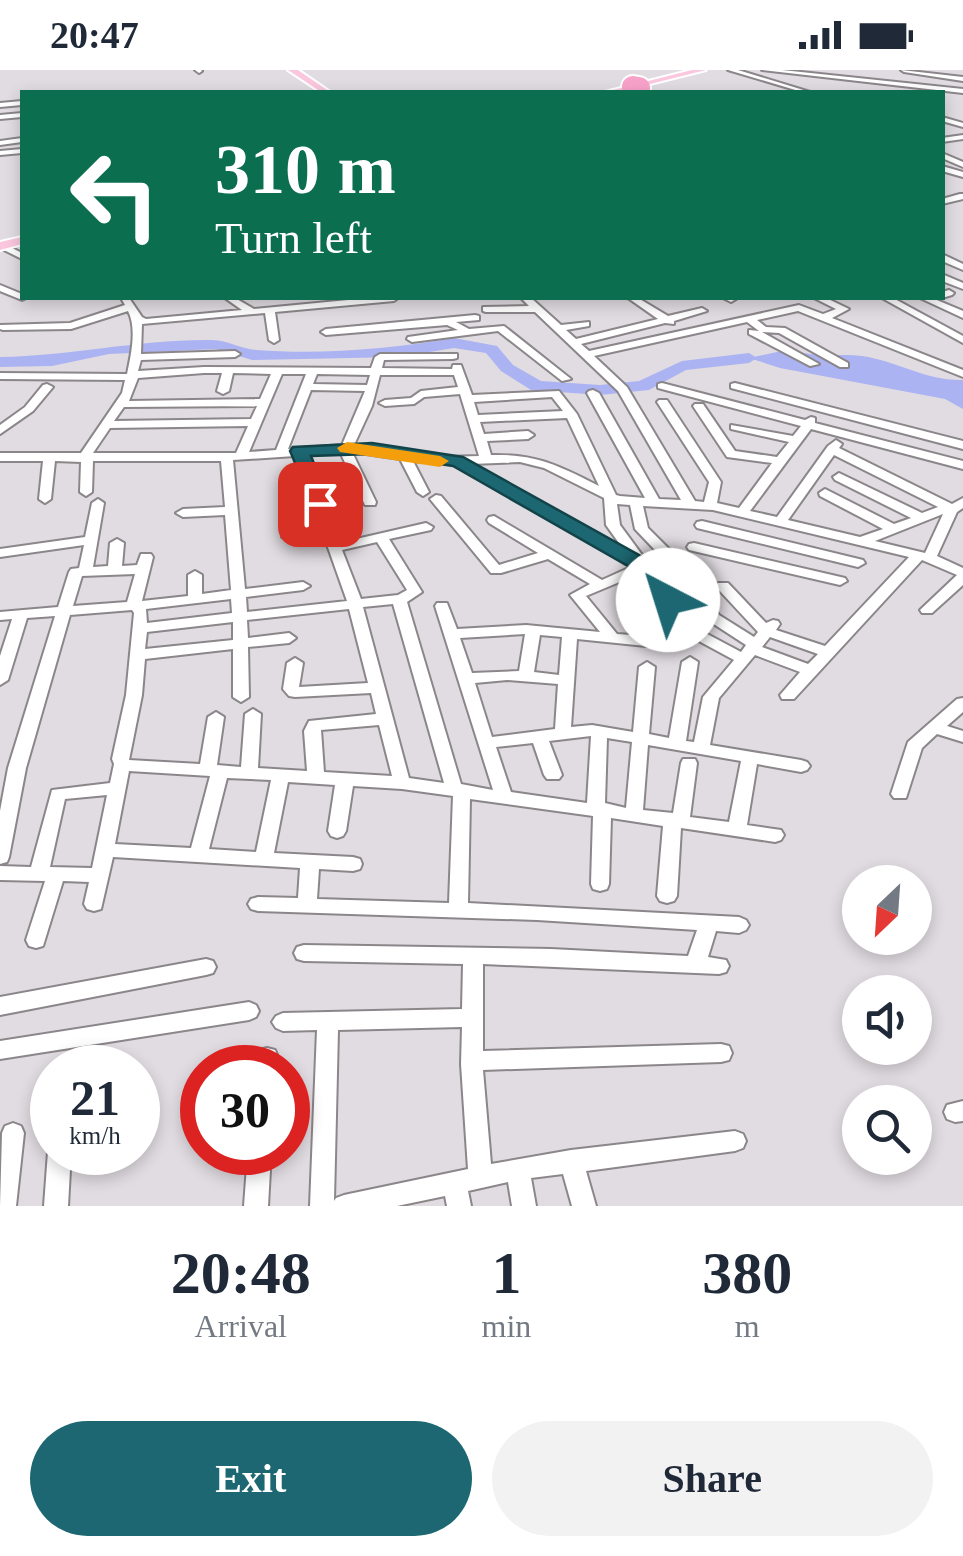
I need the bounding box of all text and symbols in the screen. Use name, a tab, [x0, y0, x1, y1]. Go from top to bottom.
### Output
text: 20:47	[50, 14, 139, 56]
icon: left	[50, 130, 180, 260]
text: 310 m	[215, 131, 396, 208]
text: Turn left	[215, 213, 372, 263]
pin	[278, 462, 363, 547]
icon: arrive	[293, 477, 348, 532]
position arrow	[616, 548, 720, 652]
north arrow	[842, 865, 932, 955]
map controls	[842, 865, 932, 1175]
button: sound	[842, 975, 932, 1065]
speed limit sign: 30	[180, 1045, 310, 1175]
text: 21	[70, 1070, 120, 1126]
button: search	[842, 1085, 932, 1175]
text: km/h	[69, 1122, 121, 1149]
text: 20:48	[171, 1240, 311, 1306]
text: 1	[491, 1240, 521, 1306]
text: 380	[702, 1240, 792, 1306]
text: Arrival	[195, 1308, 287, 1344]
text: min	[482, 1308, 531, 1344]
text: m	[735, 1308, 760, 1344]
button: Exit	[30, 1421, 472, 1536]
button: Share	[492, 1421, 933, 1536]

